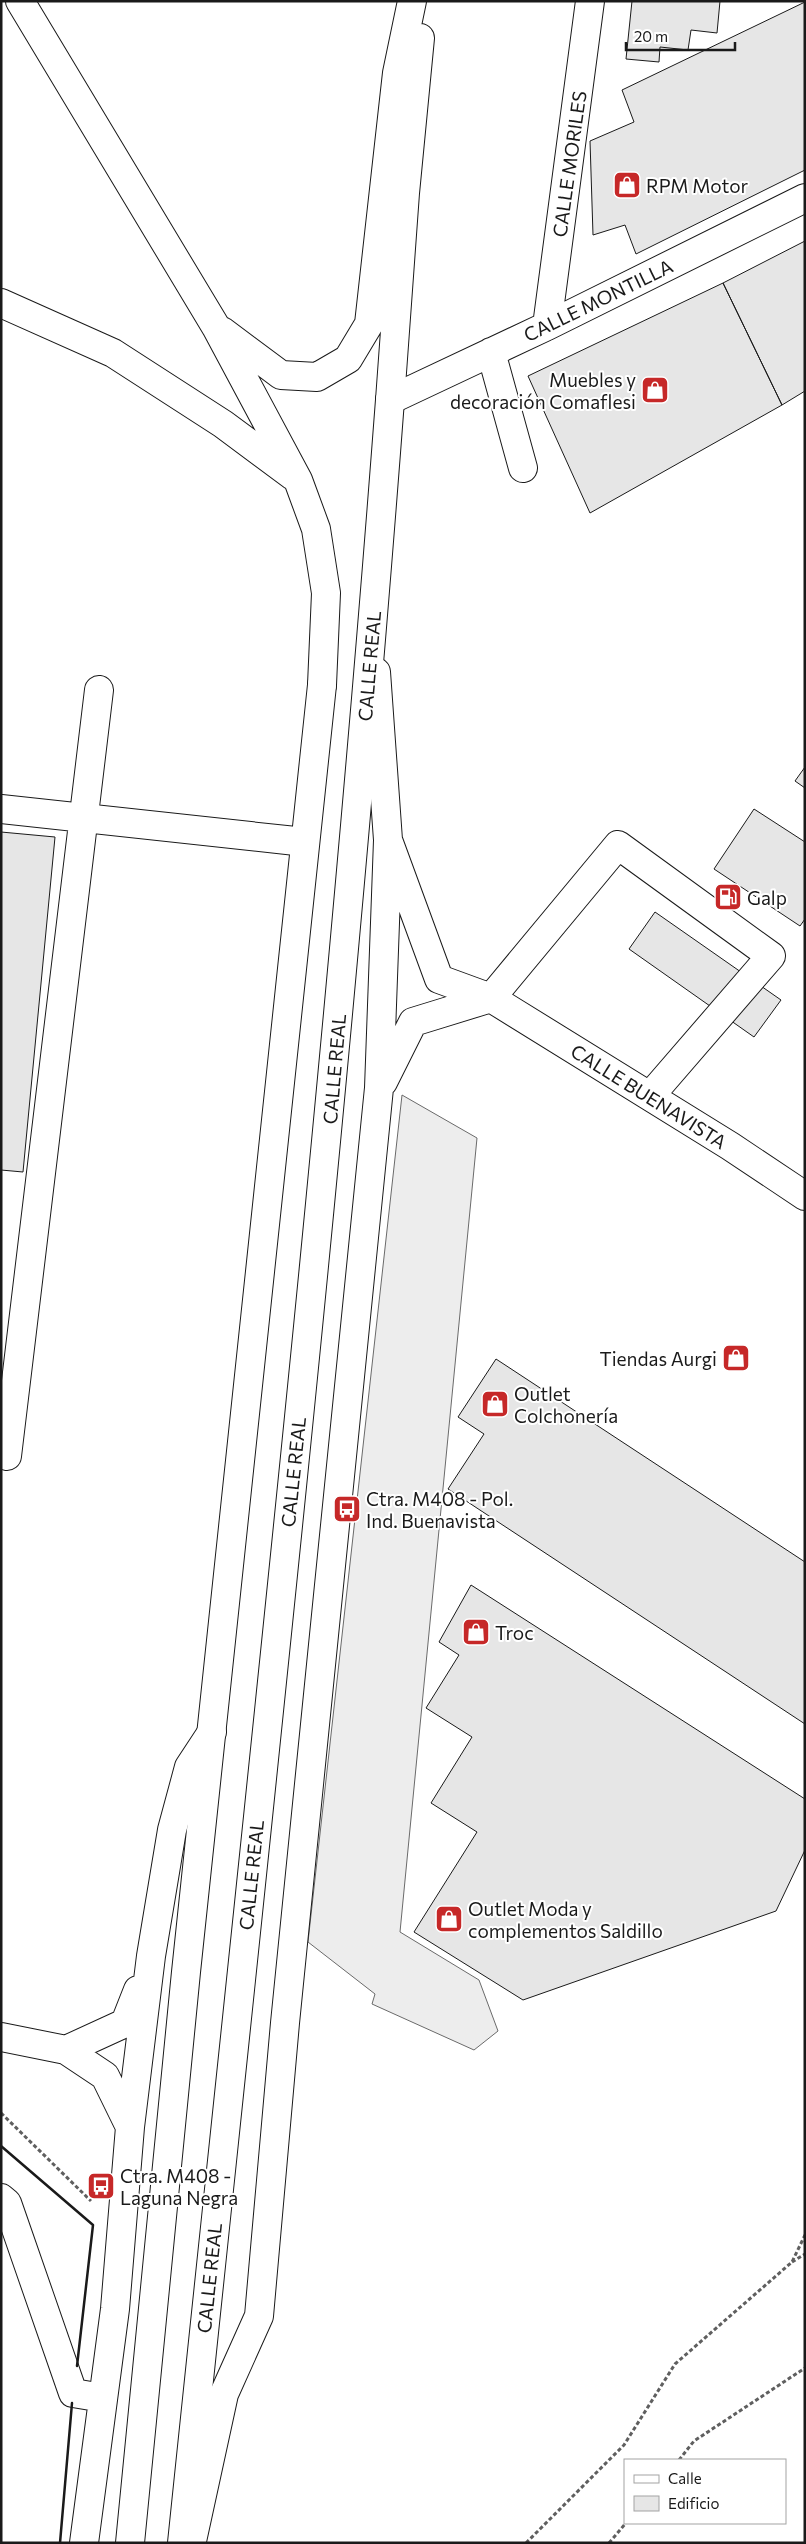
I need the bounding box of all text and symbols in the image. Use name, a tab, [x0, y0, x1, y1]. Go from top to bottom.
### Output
scale bar	[626, 20, 735, 52]
text: 20 m	[634, 27, 668, 45]
street label: CALLE MORILES	[547, 89, 591, 239]
shop icon: RPM Motor	[612, 170, 642, 200]
place label: RPM Motor	[646, 174, 749, 197]
street label: CALLE MONTILLA	[520, 254, 676, 346]
place label: Muebles y decoración Comaflesi	[450, 368, 636, 413]
shop icon: Muebles y decoración Comaflesi	[640, 375, 670, 405]
street label: CALLE REAL	[353, 610, 385, 722]
fuel station icon: Galp	[713, 882, 743, 912]
place label: Galp	[747, 886, 787, 909]
street label: CALLE REAL	[318, 1013, 350, 1125]
street label: CALLE BUENAVISTA	[567, 1039, 731, 1153]
shop icon: Tiendas Aurgi	[721, 1343, 751, 1373]
place label: Tiendas Aurgi	[600, 1347, 717, 1370]
place label: Outlet Colchonería	[514, 1382, 618, 1427]
shop icon: Outlet Colchonería	[480, 1389, 510, 1419]
street label: CALLE REAL	[276, 1416, 310, 1528]
place label: Ctra. M408 - Pol. Ind. Buenavista	[366, 1487, 513, 1532]
bus stop icon: Ctra. M408 - Pol. Ind. Buenavista	[332, 1494, 362, 1524]
shop icon: Troc	[461, 1617, 491, 1647]
place label: Troc	[495, 1621, 534, 1644]
street label: CALLE REAL	[234, 1819, 268, 1931]
place label: Outlet Moda y complementos Saldillo	[468, 1897, 663, 1942]
shop icon: Outlet Moda y complementos Saldillo	[434, 1904, 464, 1934]
place label: Ctra. M408 - Laguna Negra	[120, 2164, 238, 2209]
bus stop icon: Ctra. M408 - Laguna Negra	[86, 2171, 116, 2201]
street label: CALLE REAL	[192, 2222, 226, 2334]
legend	[624, 2459, 786, 2524]
text: Calle	[668, 2469, 702, 2487]
text: Edificio	[668, 2494, 719, 2512]

